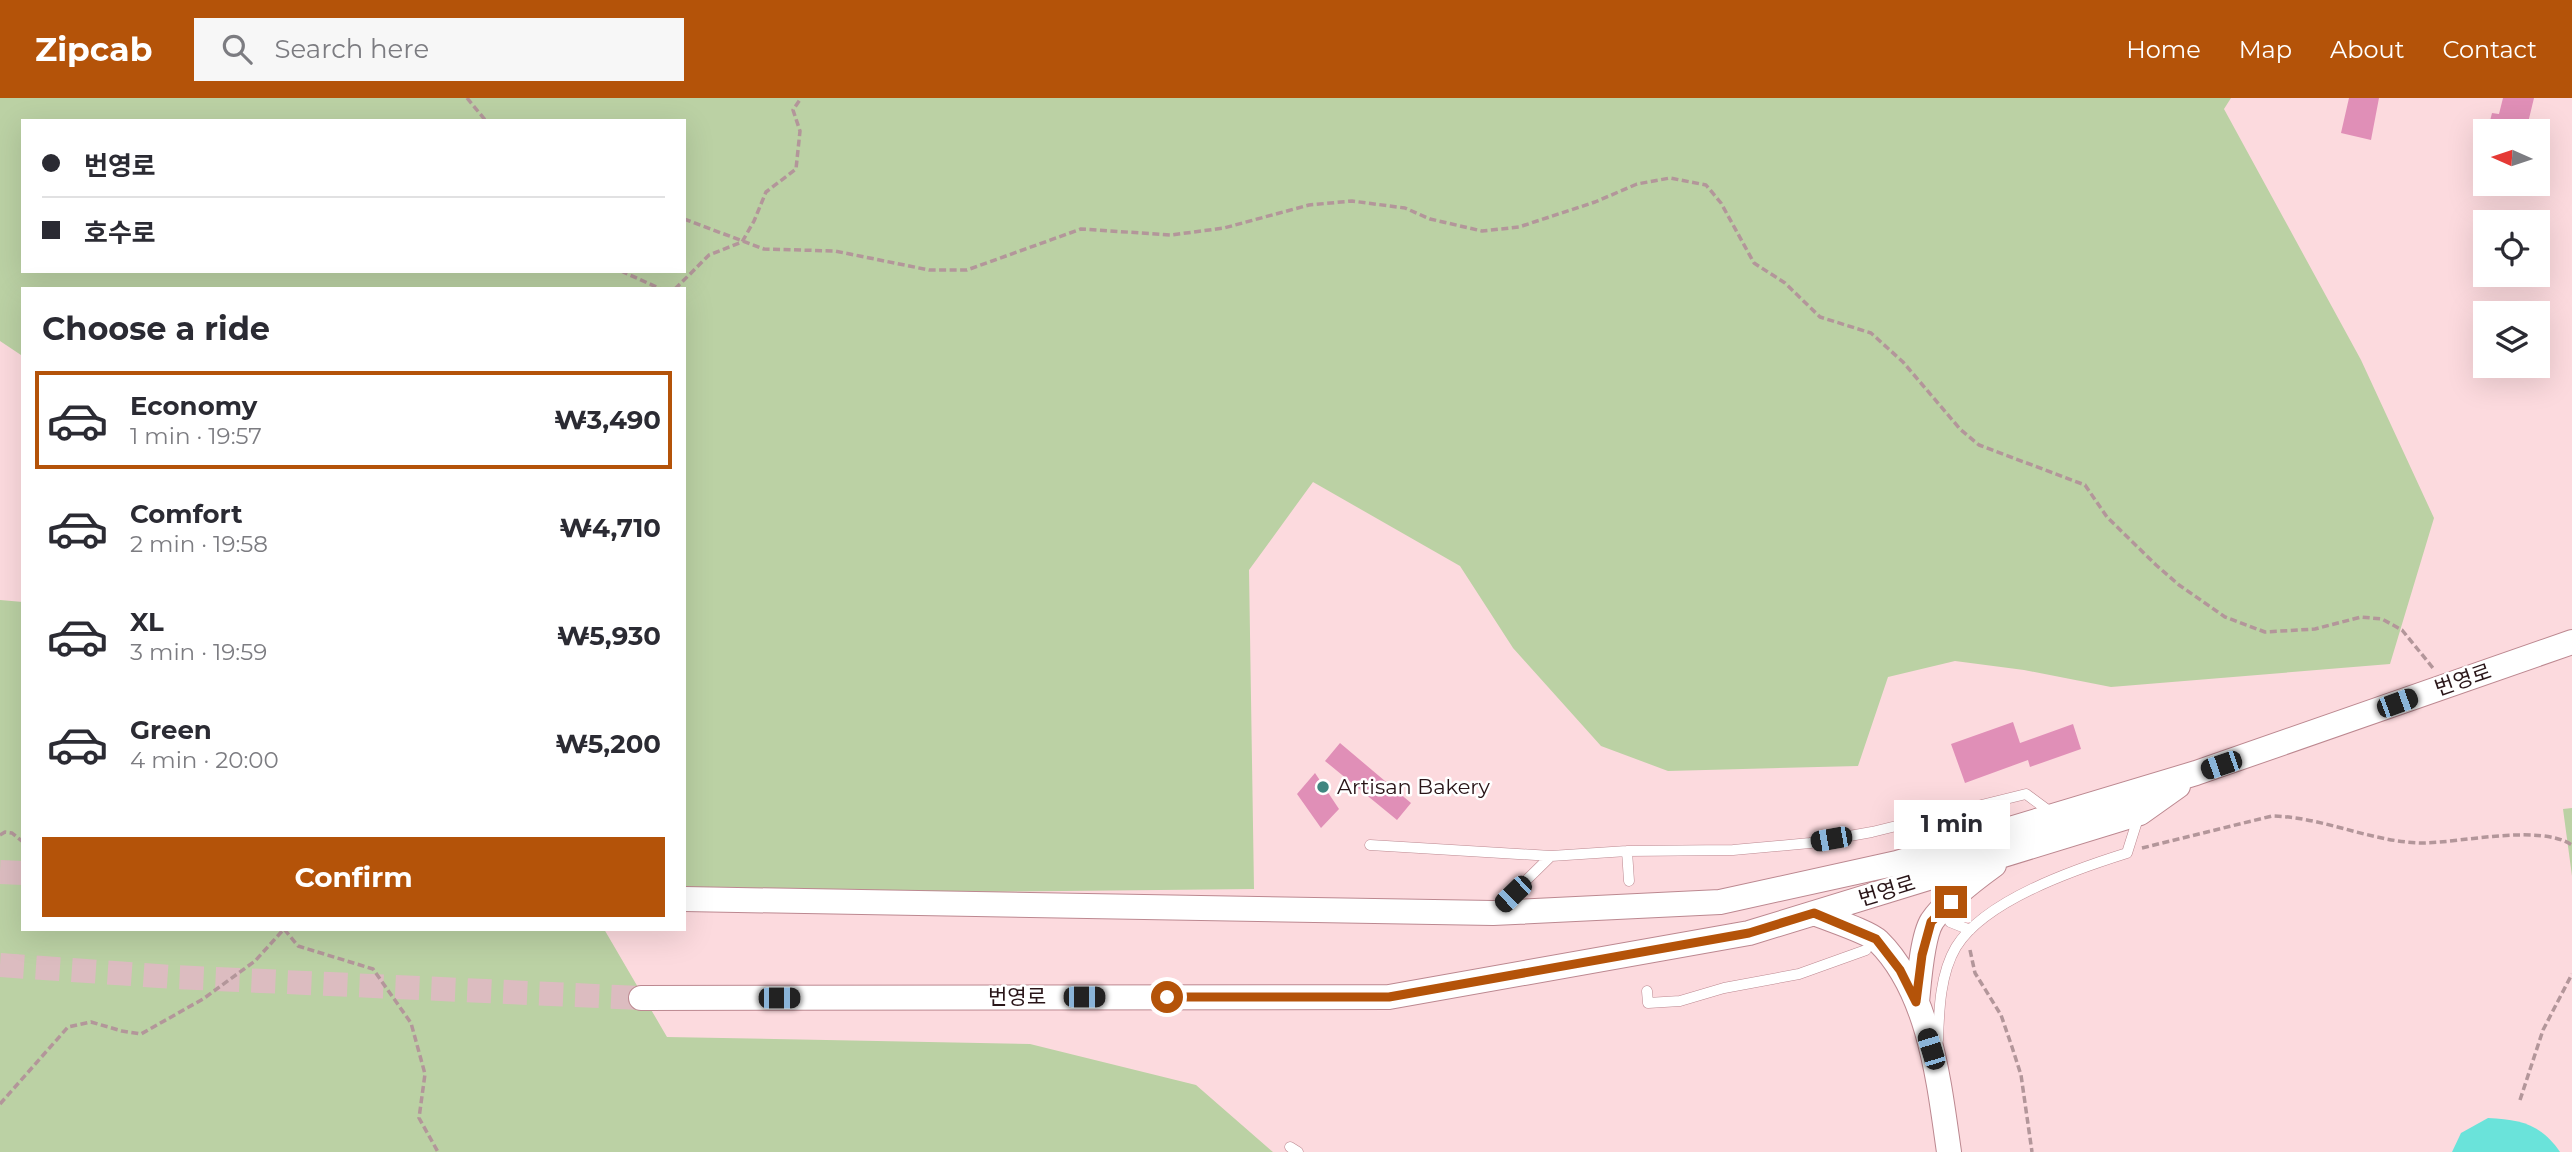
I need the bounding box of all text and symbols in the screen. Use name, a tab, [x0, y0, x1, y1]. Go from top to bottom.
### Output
search box	[194, 18, 684, 81]
text: Zipcab	[35, 29, 152, 69]
icon: search	[218, 30, 256, 68]
text: Search here	[274, 33, 429, 65]
text: Home	[2126, 35, 2201, 64]
text: Map	[2239, 35, 2292, 64]
text: About	[2330, 35, 2404, 64]
text: Contact	[2442, 35, 2537, 64]
north arrow	[2473, 119, 2550, 196]
map controls	[2473, 119, 2550, 378]
text: 번영로	[84, 150, 156, 182]
button: locate	[2473, 210, 2550, 287]
text: 호수로	[84, 217, 156, 249]
button: layers	[2473, 301, 2550, 378]
text: Choose a ride	[42, 309, 270, 348]
icon: car	[46, 389, 109, 452]
text: Economy	[130, 390, 257, 422]
text: ₩3,490	[554, 404, 661, 436]
text: 1 min · 19:57	[130, 422, 262, 450]
icon: car	[46, 497, 109, 560]
text: Comfort	[130, 498, 242, 530]
text: ₩4,710	[560, 512, 661, 544]
text: 2 min · 19:58	[130, 530, 268, 558]
icon: car	[46, 605, 109, 668]
text: XL	[130, 606, 164, 638]
text: ₩5,930	[557, 620, 661, 652]
text: 3 min · 19:59	[130, 638, 267, 666]
street label: 번영로	[2431, 658, 2494, 701]
car	[2374, 686, 2421, 720]
icon: car	[46, 713, 109, 776]
text: Green	[130, 714, 212, 746]
text: ₩5,200	[555, 728, 661, 760]
text: 4 min · 20:00	[130, 746, 279, 774]
car	[2198, 748, 2245, 782]
place label: Artisan Bakery	[1337, 774, 1491, 799]
marker: Artisan Bakery	[1315, 779, 1331, 795]
callout: 1 min	[1893, 800, 2009, 850]
text: 1 min	[1921, 810, 1983, 838]
car	[1809, 825, 1854, 853]
button: Confirm	[42, 837, 665, 917]
street label: 번영로	[1855, 870, 1918, 911]
car	[1491, 872, 1536, 916]
route end	[1935, 886, 1967, 918]
route start	[1151, 981, 1183, 1013]
street label: 번영로	[988, 984, 1046, 1009]
car	[1064, 987, 1106, 1008]
car	[759, 988, 801, 1009]
car	[1915, 1026, 1948, 1072]

